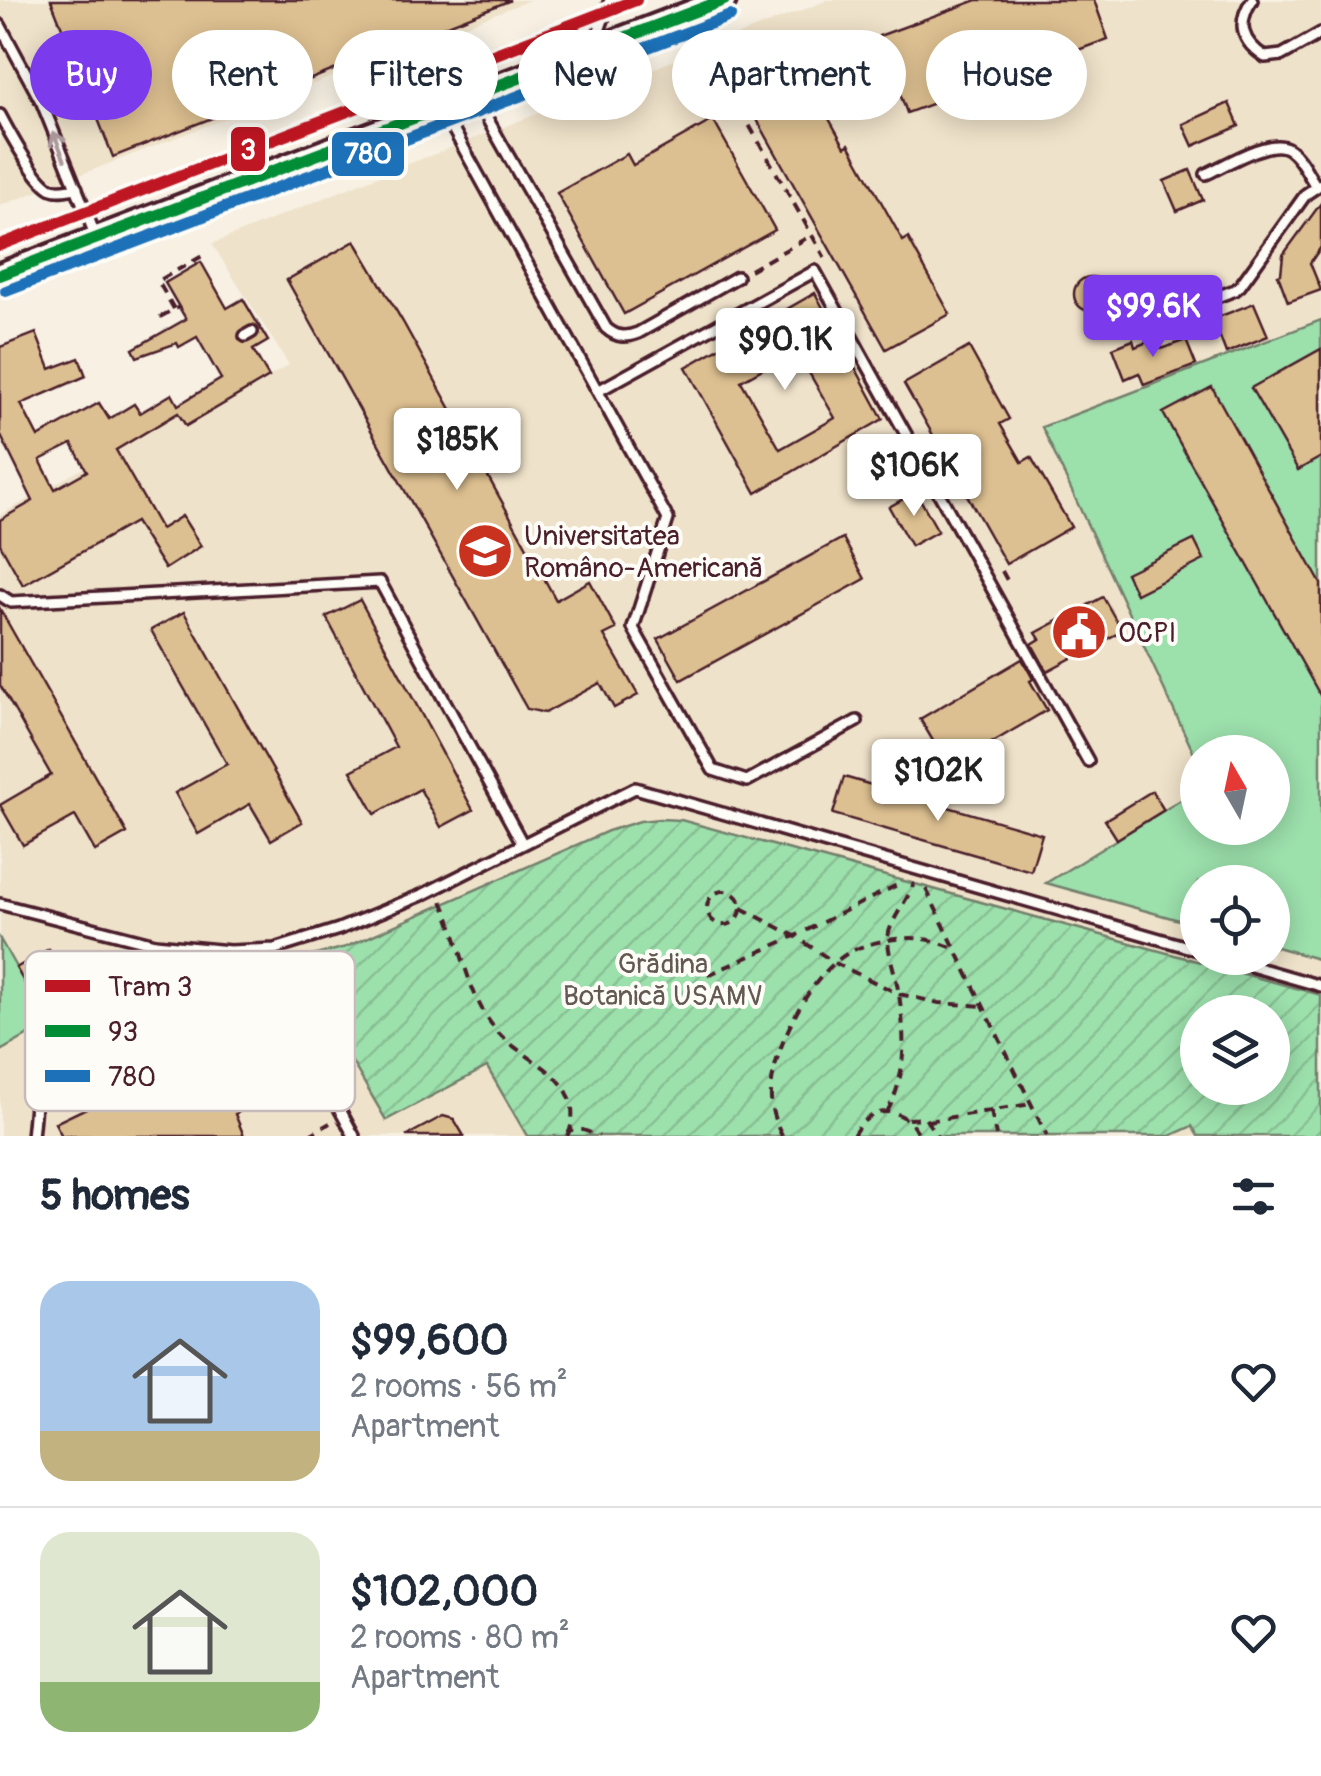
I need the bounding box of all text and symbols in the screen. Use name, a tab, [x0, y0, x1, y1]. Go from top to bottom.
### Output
chip: Buy	[30, 30, 152, 120]
chip: Rent	[172, 30, 313, 120]
chip: Filters	[333, 30, 498, 120]
chip: New	[518, 30, 652, 120]
chip: Apartment	[672, 30, 906, 120]
chip: House	[926, 30, 1087, 120]
line badge: 3	[229, 125, 267, 173]
line badge: 780	[330, 130, 406, 178]
one-way arrow	[49, 131, 67, 161]
text: 3	[240, 133, 256, 168]
text: 780	[344, 137, 392, 172]
pin: $99.6K	[1072, 275, 1234, 360]
text: $99.6K	[1105, 287, 1201, 327]
pin: $90.1K	[704, 308, 866, 393]
text: $90.1K	[738, 320, 832, 360]
pin: $185K	[387, 408, 527, 493]
text: $185K	[416, 420, 498, 460]
pin: $106K	[844, 434, 984, 519]
text: $106K	[869, 446, 959, 486]
place label: Universitatea Româno-Americană	[524, 519, 764, 586]
school or university icon: Universitatea Româno-Americană	[455, 521, 515, 581]
public building icon: OCPI	[1049, 602, 1109, 662]
place label: OCPI	[1118, 616, 1176, 651]
north arrow	[1180, 735, 1290, 845]
map controls	[1180, 735, 1290, 1105]
pin: $102K	[868, 739, 1008, 824]
text: $102K	[894, 751, 982, 791]
button: locate	[1180, 865, 1290, 975]
park label: Grădina Botanică USAMV	[563, 947, 763, 1014]
legend	[25, 951, 355, 1111]
text: Tram 3	[108, 970, 192, 1005]
button: layers	[1180, 995, 1290, 1105]
text: 93	[108, 1015, 138, 1050]
text: 780	[108, 1060, 156, 1095]
icon: filters	[1226, 1169, 1281, 1224]
text: 5 homes	[40, 1170, 190, 1222]
text: $99,600	[350, 1315, 509, 1367]
icon: home	[120, 1321, 240, 1441]
icon: heart	[1226, 1354, 1281, 1409]
text: 2 rooms · 56 m²	[350, 1367, 568, 1407]
text: Apartment	[350, 1407, 499, 1447]
text: $102,000	[350, 1566, 538, 1618]
icon: home	[120, 1572, 240, 1692]
icon: heart	[1226, 1605, 1281, 1660]
text: 2 rooms · 80 m²	[350, 1618, 570, 1658]
text: Apartment	[350, 1658, 499, 1698]

